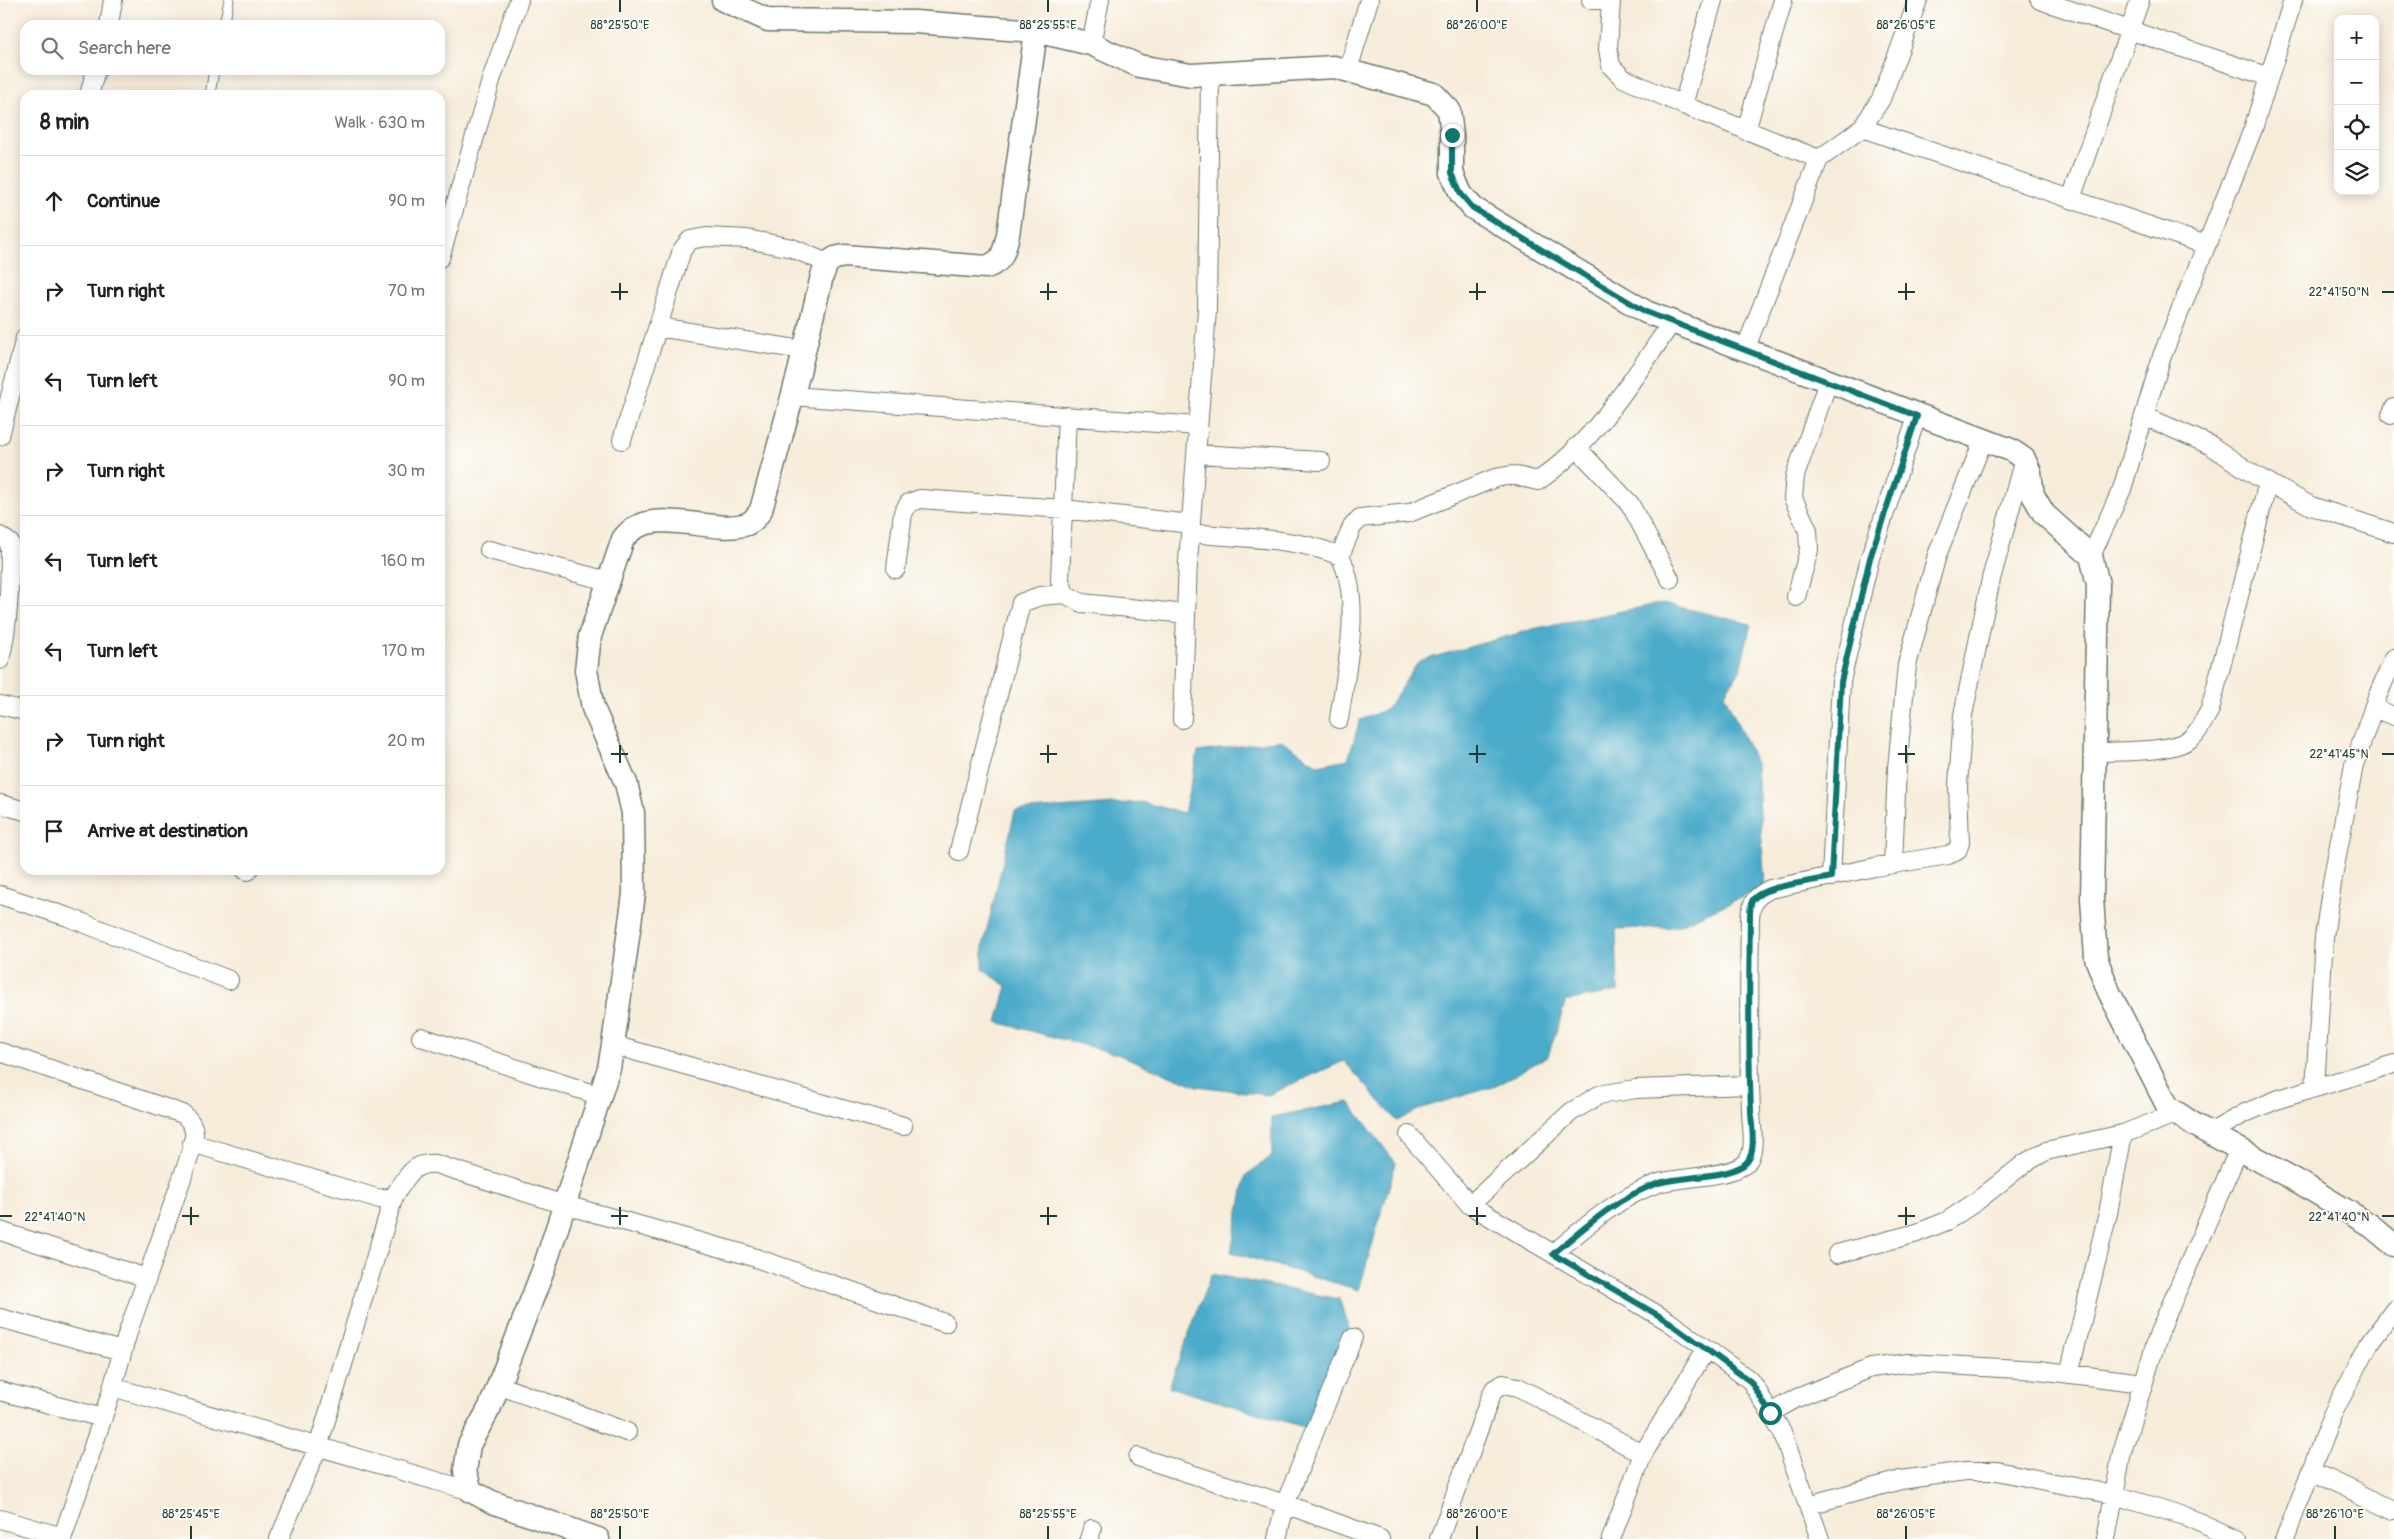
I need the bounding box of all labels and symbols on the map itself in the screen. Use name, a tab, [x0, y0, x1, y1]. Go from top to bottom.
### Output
text: 88°25'50"E	[591, 18, 649, 33]
text: 88°25'55"E	[1019, 18, 1077, 33]
text: 88°26'00"E	[1447, 18, 1507, 33]
text: 88°26'05"E	[1876, 18, 1936, 33]
route end	[1441, 124, 1464, 147]
text: 22°41'50"N	[2309, 285, 2369, 300]
text: 22°41'45"N	[2309, 747, 2369, 762]
text: 22°41'40"N	[25, 1210, 85, 1225]
text: 22°41'40"N	[2309, 1210, 2369, 1225]
route start	[1759, 1402, 1782, 1425]
text: 88°25'45"E	[162, 1507, 220, 1522]
text: 88°25'50"E	[591, 1507, 649, 1522]
text: 88°25'55"E	[1019, 1507, 1077, 1522]
text: 88°26'00"E	[1447, 1507, 1507, 1522]
text: 88°26'05"E	[1876, 1507, 1936, 1522]
text: 88°26'10"E	[2306, 1507, 2364, 1522]

